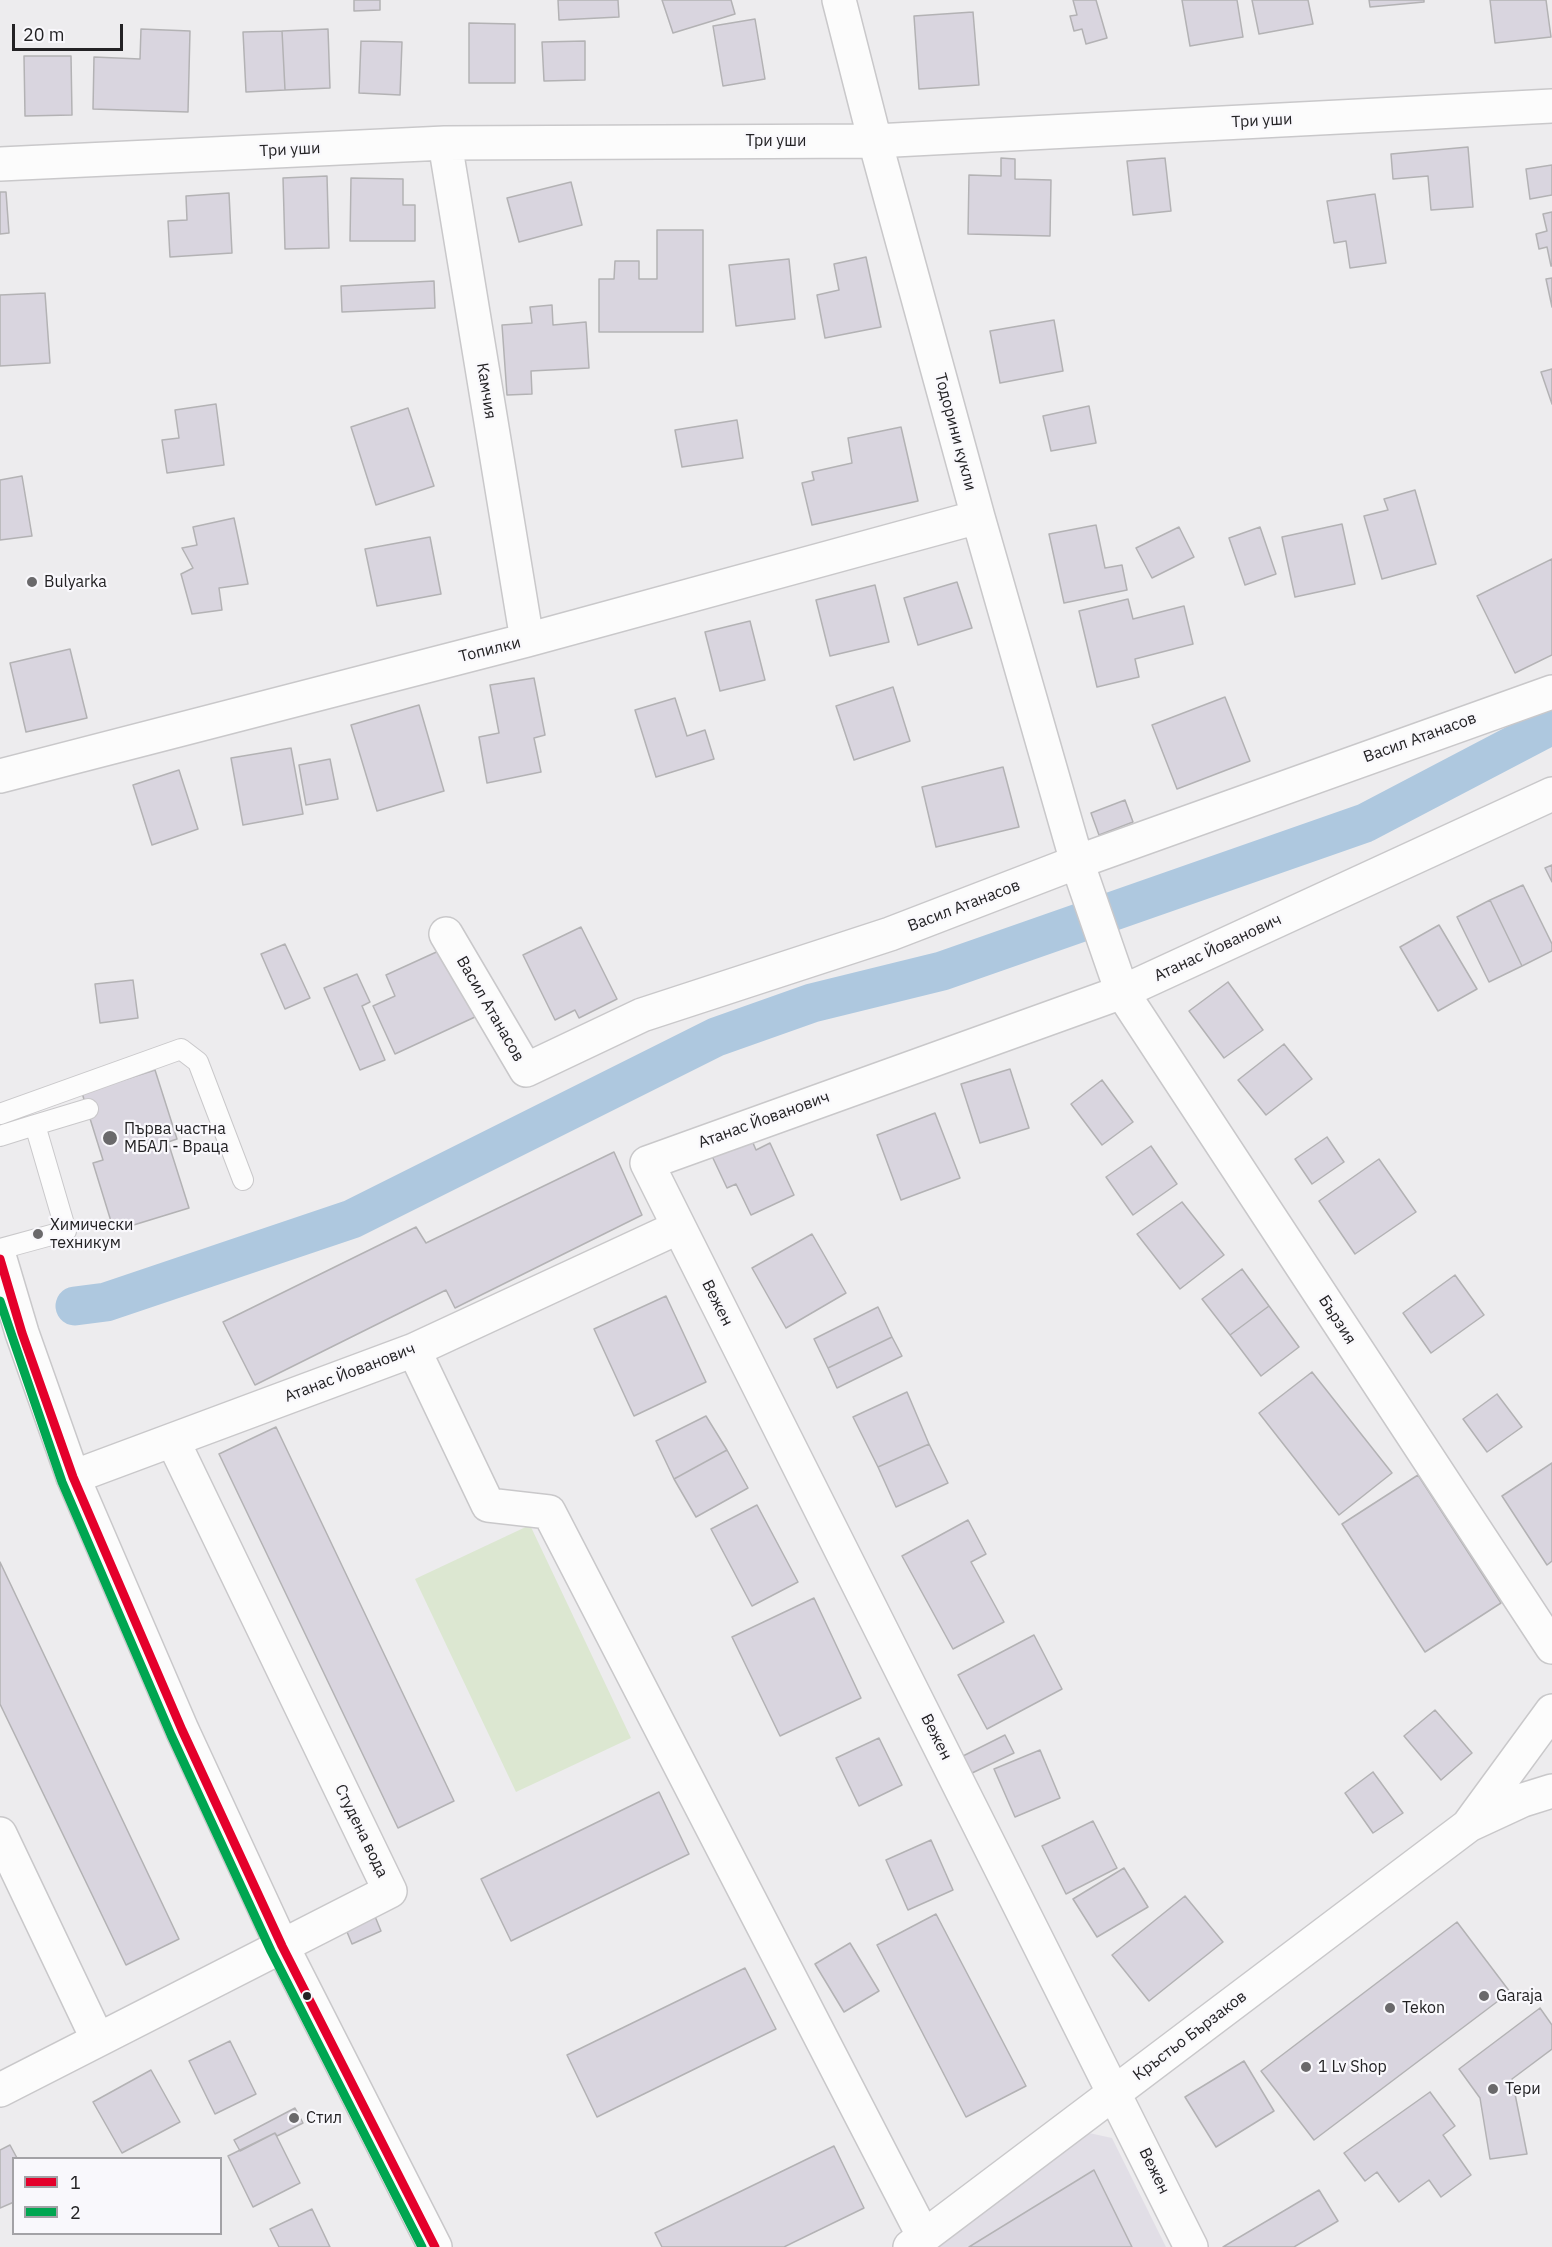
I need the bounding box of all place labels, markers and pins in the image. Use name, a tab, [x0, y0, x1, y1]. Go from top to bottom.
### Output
place label: Bulyarka	[44, 572, 107, 592]
marker: Bulyarka	[25, 575, 39, 589]
place label: Първа частна МБАЛ - Враца	[124, 1119, 229, 1157]
marker: Първа частна МБАЛ - Враца	[101, 1129, 119, 1147]
place label: Химически техникум	[50, 1215, 133, 1253]
marker: Химически техникум	[31, 1227, 45, 1241]
place label: Garaja	[1496, 1986, 1543, 2006]
marker: Garaja	[1477, 1989, 1491, 2003]
unlabelled marker	[301, 1990, 313, 2002]
place label: Tekon	[1402, 1998, 1445, 2018]
marker: Tekon	[1383, 2001, 1397, 2015]
place label: 1 Lv Shop	[1318, 2057, 1387, 2077]
marker: 1 Lv Shop	[1299, 2060, 1313, 2074]
place label: Тери	[1505, 2079, 1541, 2099]
marker: Тери	[1486, 2082, 1500, 2096]
place label: Стил	[306, 2108, 342, 2128]
marker: Стил	[287, 2111, 301, 2125]

